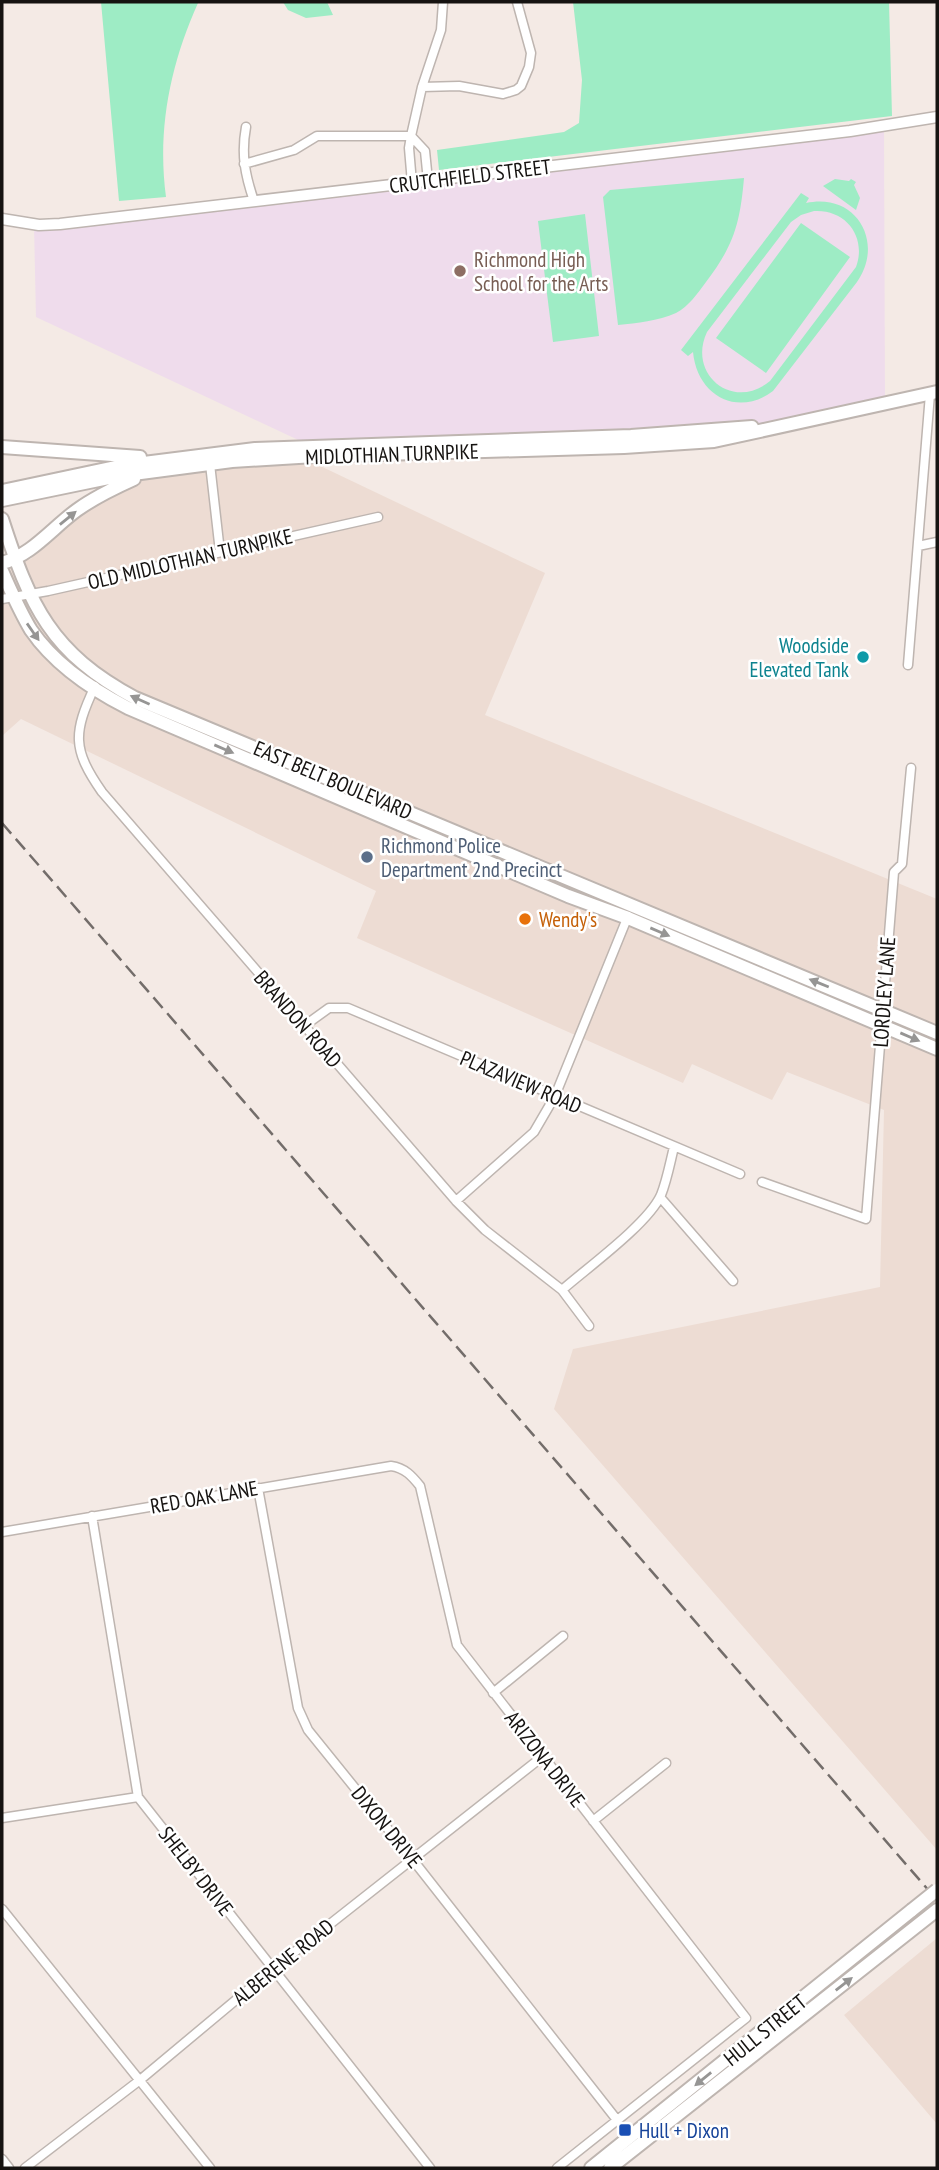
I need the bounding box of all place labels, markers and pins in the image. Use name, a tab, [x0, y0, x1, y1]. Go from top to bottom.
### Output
place label: Richmond High School for the Arts	[474, 246, 608, 297]
marker: Richmond High School for the Arts	[452, 263, 468, 279]
place label: Woodside Elevated Tank	[750, 632, 849, 683]
marker: Woodside Elevated Tank	[855, 649, 871, 665]
place label: Richmond Police Department 2nd Precinct	[381, 832, 562, 883]
marker: Richmond Police Department 2nd Precinct	[359, 849, 375, 865]
place label: Wendy's	[539, 906, 597, 933]
marker: Wendy's	[517, 911, 533, 927]
place label: Hull + Dixon	[639, 2117, 729, 2144]
marker: Hull + Dixon	[617, 2122, 633, 2138]

